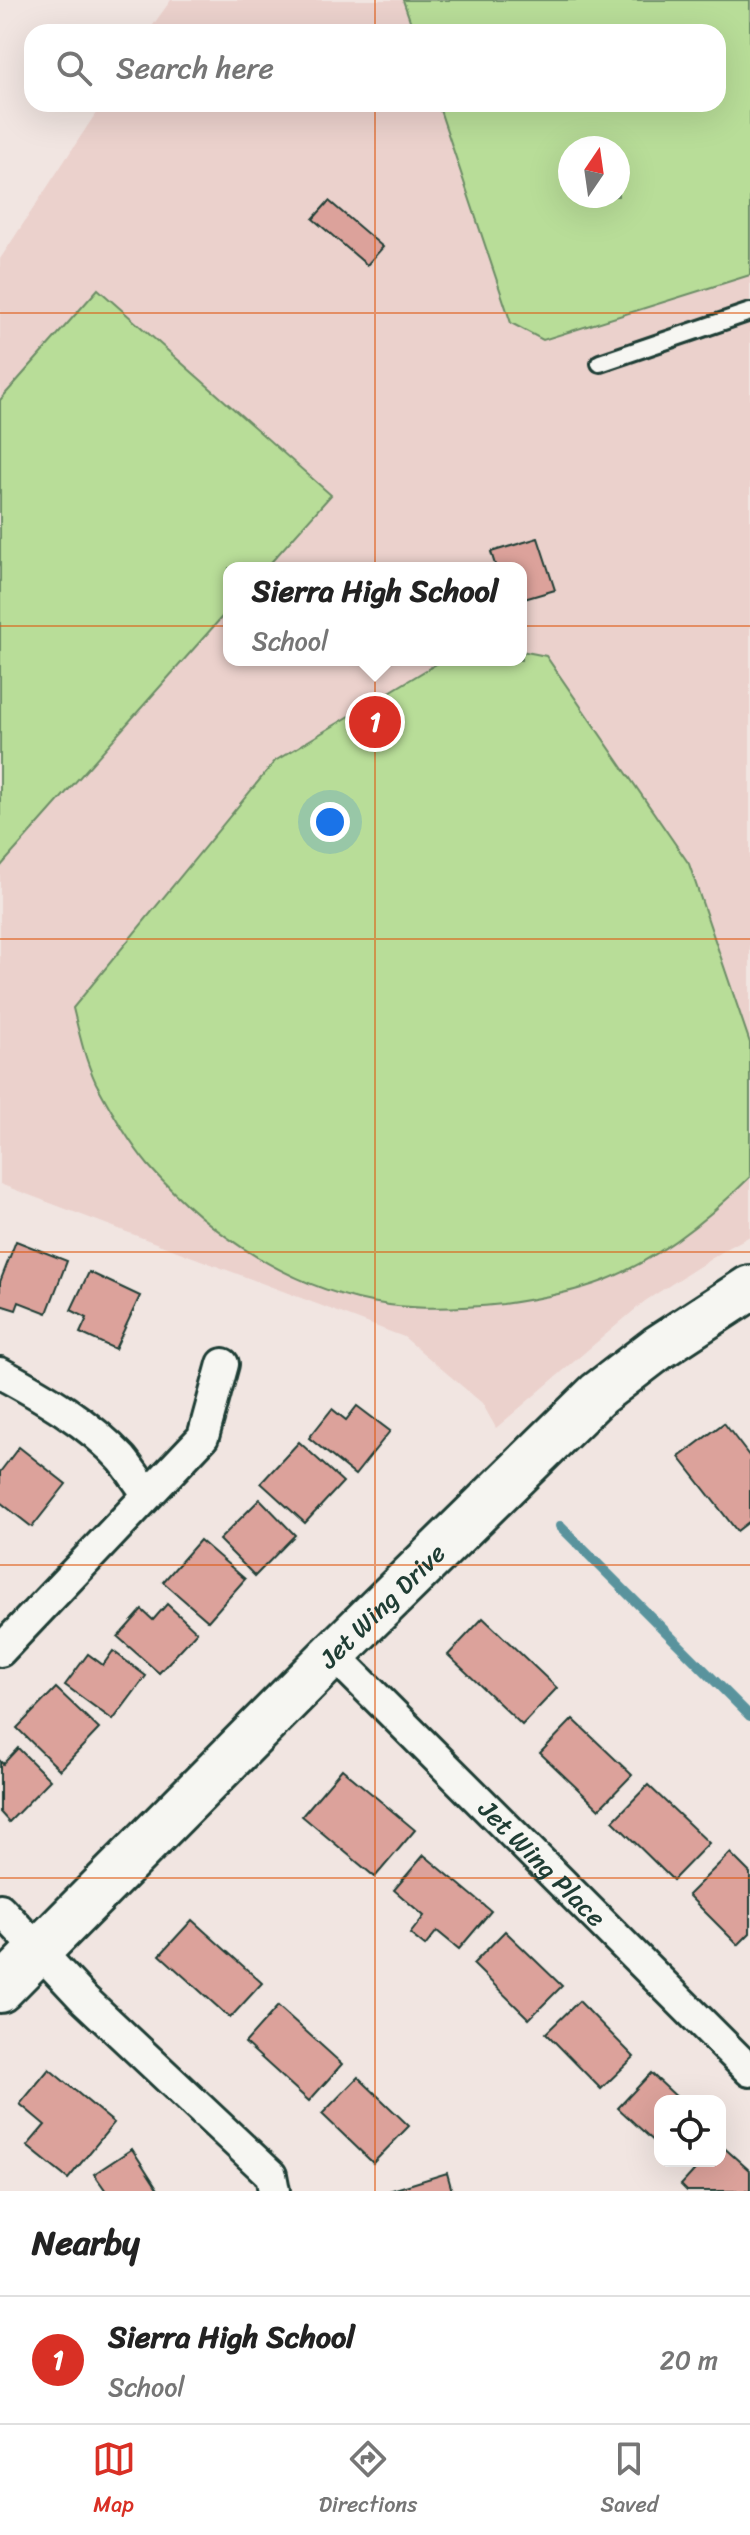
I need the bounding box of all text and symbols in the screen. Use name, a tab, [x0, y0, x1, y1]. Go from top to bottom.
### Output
search box	[24, 24, 726, 112]
text: Search here	[116, 41, 274, 95]
icon: search	[52, 46, 96, 90]
north arrow	[558, 136, 630, 208]
popup	[223, 562, 527, 666]
text: Sierra High School	[252, 564, 498, 618]
text: School	[252, 618, 328, 664]
pin: 1	[349, 692, 401, 752]
your location	[310, 802, 350, 842]
street label: Jet Wing Drive	[307, 1532, 457, 1680]
street label: Jet Wing Place	[466, 1787, 618, 1939]
map controls	[654, 2095, 726, 2167]
button: locate	[654, 2095, 726, 2167]
text: Nearby	[32, 2213, 140, 2273]
text: Sierra High School	[108, 2310, 355, 2364]
text: 1	[52, 2337, 64, 2383]
text: 20 m	[660, 2337, 718, 2383]
text: School	[108, 2364, 185, 2410]
tab: Map	[92, 2437, 136, 2524]
tab: Directions	[319, 2437, 417, 2524]
tab: Saved	[600, 2437, 658, 2524]

